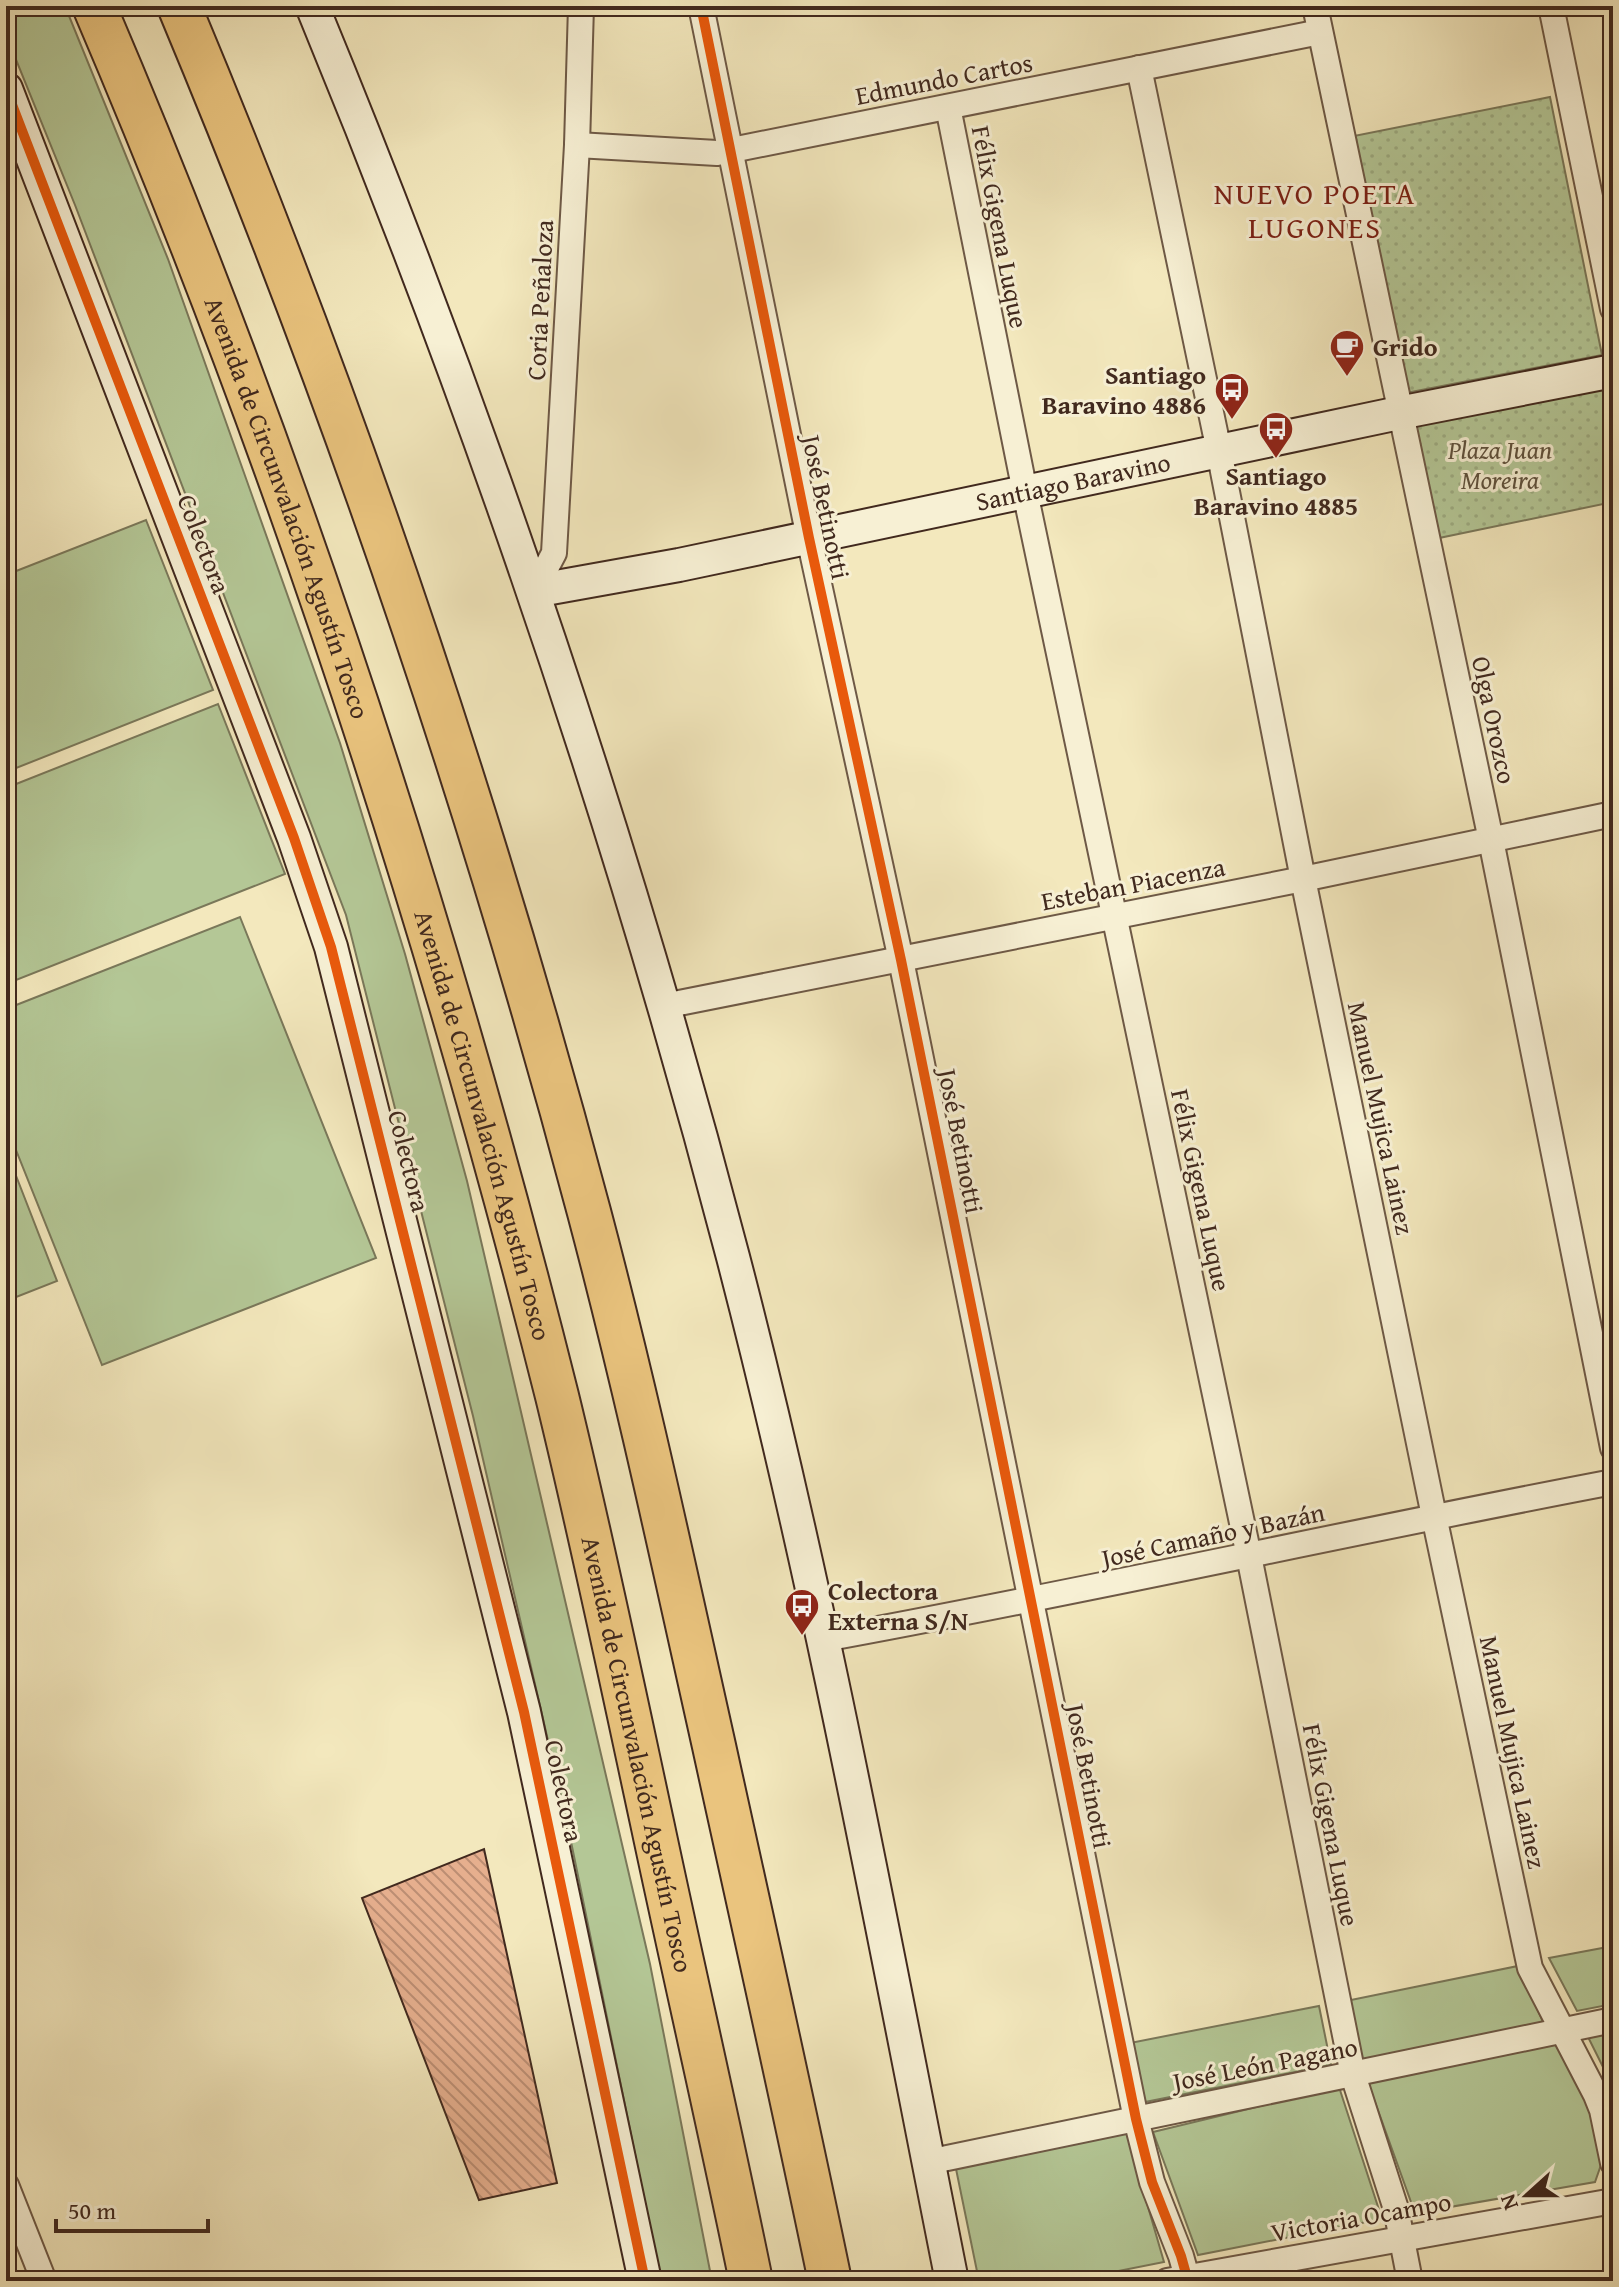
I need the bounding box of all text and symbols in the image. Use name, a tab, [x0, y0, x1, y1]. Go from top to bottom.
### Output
street label: Edmundo Cartos	[852, 42, 1036, 115]
street label: Félix Gigena Luque	[962, 122, 1039, 331]
district label: NUEVO POETA LUGONES	[1214, 171, 1416, 249]
street label: Coria Peñaloza	[516, 218, 563, 381]
street label: Avenida de Circunvalación Agustín Tosco	[195, 291, 381, 724]
place label: Grido	[1373, 327, 1438, 366]
cafe icon: Grido	[1328, 328, 1366, 378]
place label: Santiago Baravino 4886	[1042, 355, 1206, 424]
bus stop icon: Santiago Baravino 4886	[1213, 371, 1251, 421]
bus stop icon: Santiago Baravino 4885	[1257, 410, 1295, 460]
street label: José Betinotti	[792, 428, 861, 583]
park label: Plaza Juan Moreira	[1447, 430, 1552, 499]
street label: Santiago Baravino	[972, 442, 1174, 521]
place label: Santiago Baravino 4885	[1194, 456, 1358, 525]
street label: Colectora	[168, 488, 241, 600]
street label: Olga Orozco	[1462, 652, 1527, 787]
street label: Esteban Piacenza	[1038, 846, 1229, 920]
street label: Avenida de Circunvalación Agustín Tosco	[404, 905, 562, 1345]
street label: Manuel Mujica Lainez	[1338, 998, 1425, 1238]
street label: José Betinotti	[928, 1062, 995, 1217]
street label: Félix Gigena Luque	[1161, 1085, 1242, 1294]
street label: Colectora	[378, 1106, 441, 1217]
street label: José Camaño y Bazán	[1095, 1492, 1328, 1578]
street label: Avenida de Circunvalación Agustín Tosco	[571, 1532, 704, 1976]
place label: Colectora Externa S/N	[828, 1571, 968, 1640]
bus stop icon: Colectora Externa S/N	[783, 1587, 821, 1637]
street label: Manuel Mujica Lainez	[1470, 1632, 1557, 1872]
street label: José Betinotti	[1056, 1697, 1123, 1852]
street label: Félix Gigena Luque	[1293, 1720, 1370, 1929]
street label: Colectora	[535, 1736, 594, 1846]
street label: José León Pagano	[1166, 2026, 1361, 2101]
north arrow	[1487, 2155, 1567, 2235]
street label: Victoria Ocampo	[1268, 2181, 1454, 2252]
scale bar	[56, 2183, 208, 2233]
text: N	[1491, 2189, 1526, 2215]
text: 50 m	[68, 2193, 116, 2228]

